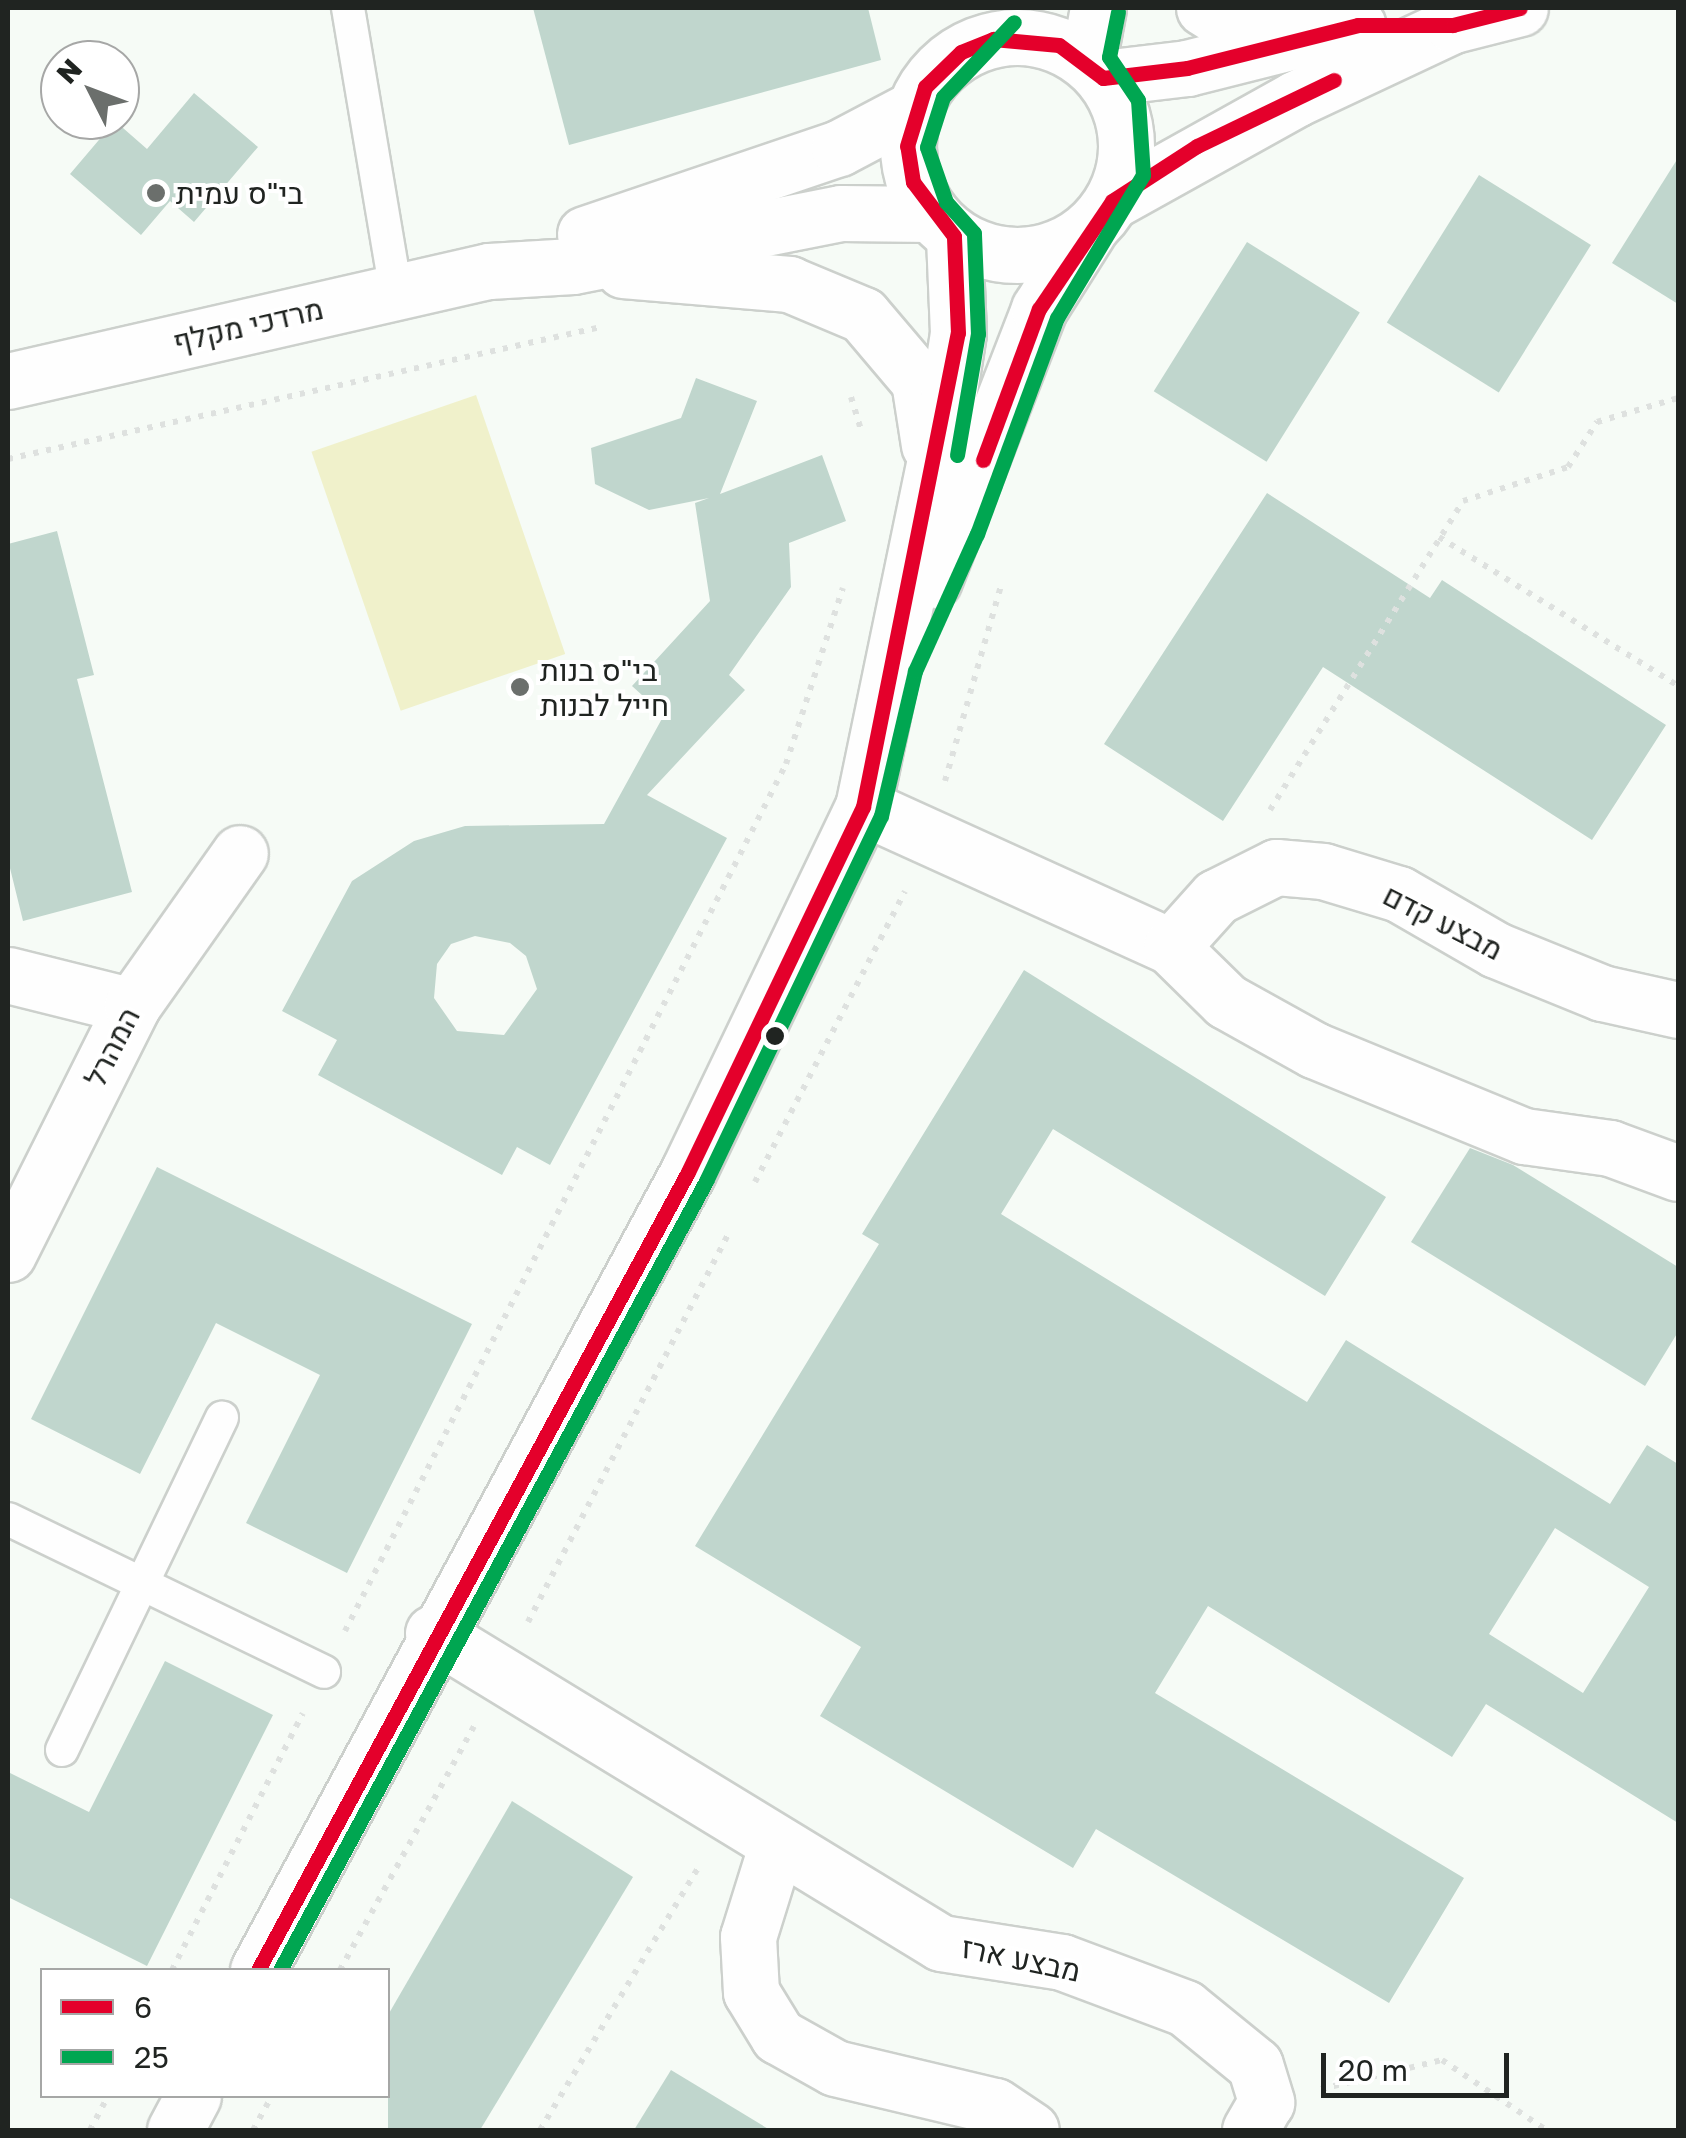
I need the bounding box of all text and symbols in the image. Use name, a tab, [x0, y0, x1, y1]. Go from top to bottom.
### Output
north arrow	[40, 40, 140, 140]
text: N	[49, 52, 88, 90]
place label: בי"ס עמית	[176, 175, 303, 211]
marker: בי"ס עמית	[145, 182, 167, 204]
street label: מרדכי מקלף	[169, 290, 327, 360]
place label: בי"ס בנות חייל לבנות	[540, 652, 669, 722]
marker: בי"ס בנות חייל לבנות	[509, 676, 531, 698]
street label: מבצע קדם	[1377, 877, 1509, 967]
street label: המהרל	[77, 1001, 147, 1093]
unlabelled marker	[765, 1026, 785, 1046]
street label: מבצע ארז	[958, 1929, 1084, 1989]
legend	[40, 1968, 390, 2098]
text: 6	[134, 1989, 152, 2025]
scale bar	[1326, 2033, 1514, 2095]
text: 25	[134, 2039, 169, 2075]
text: 20 m	[1338, 2052, 1408, 2088]

